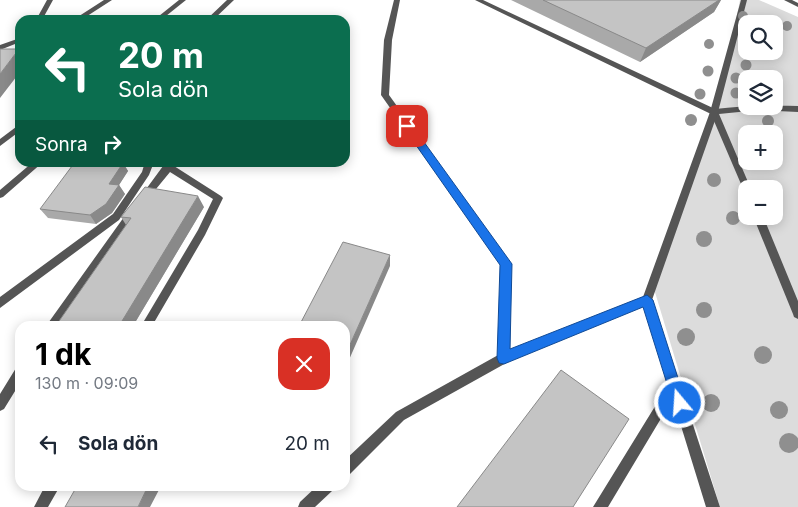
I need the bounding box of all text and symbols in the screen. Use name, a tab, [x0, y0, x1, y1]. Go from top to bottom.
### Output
map controls	[738, 15, 783, 225]
button: search	[738, 15, 783, 60]
text: 20 m	[118, 34, 204, 76]
icon: left	[35, 35, 100, 100]
button: layers	[738, 70, 783, 115]
text: Sola dön	[118, 76, 209, 102]
pin	[386, 105, 428, 147]
icon: arrive	[393, 112, 421, 140]
button: +	[738, 125, 783, 170]
icon: right	[98, 130, 126, 158]
text: Sonra	[35, 133, 88, 156]
button: −	[738, 180, 783, 225]
text: 1 dk	[35, 336, 91, 372]
button: close	[278, 338, 330, 390]
text: 130 m · 09:09	[35, 373, 138, 393]
position arrow	[653, 376, 705, 428]
icon: left	[35, 430, 63, 458]
text: Sola dön	[78, 432, 158, 455]
text: 20 m	[284, 432, 330, 455]

